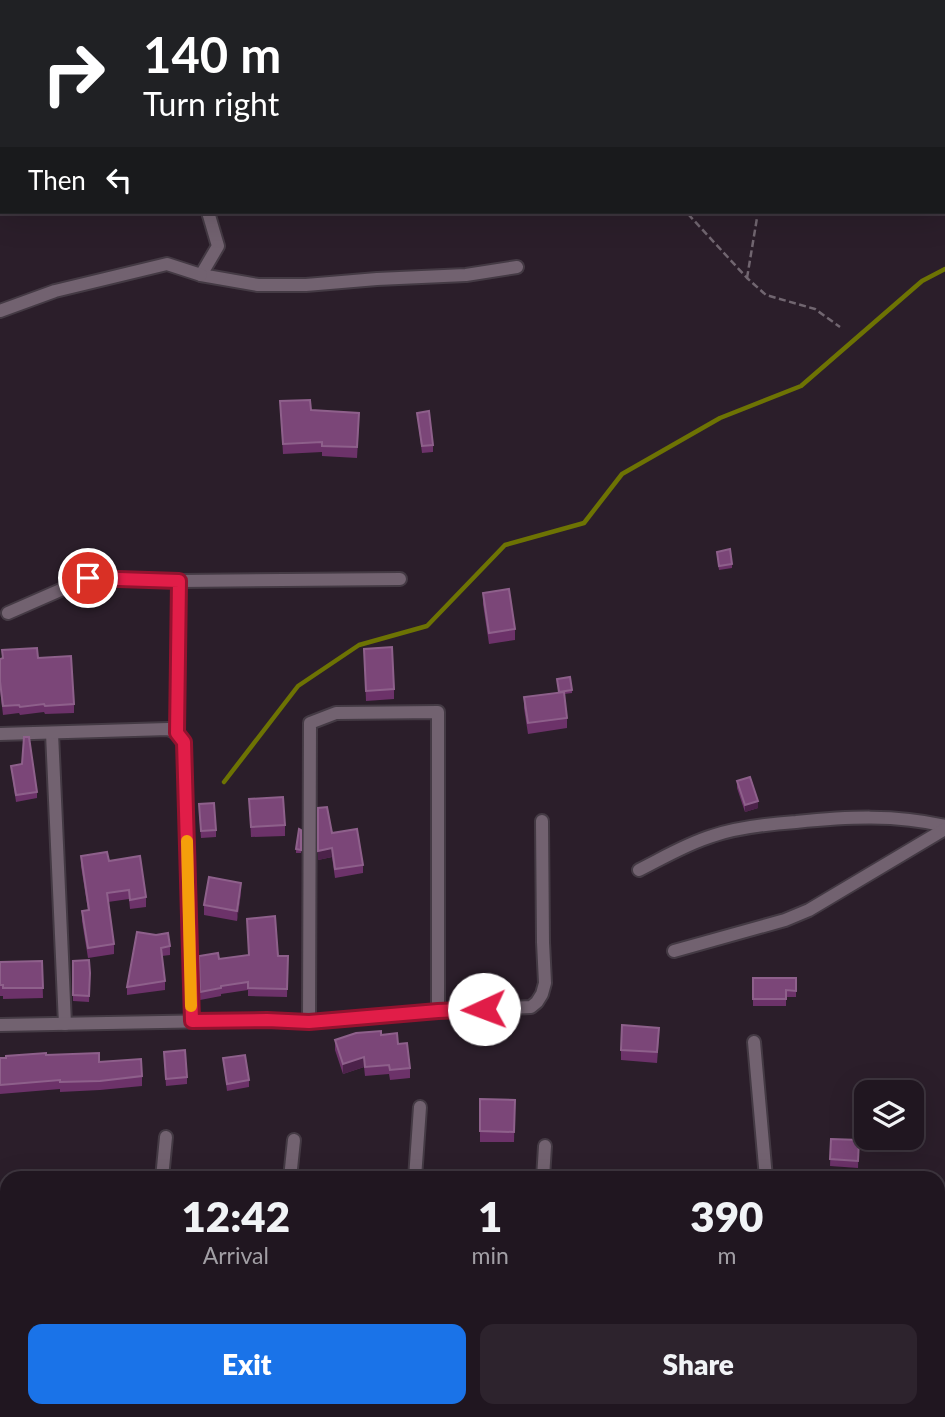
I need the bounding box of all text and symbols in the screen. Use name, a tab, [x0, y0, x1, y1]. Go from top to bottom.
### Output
text: 140 m	[143, 25, 281, 83]
icon: right	[28, 28, 119, 119]
text: Turn right	[143, 84, 279, 123]
icon: left	[100, 161, 138, 199]
text: Then	[28, 164, 86, 196]
pin	[58, 548, 118, 608]
icon: arrive	[69, 559, 107, 597]
position arrow	[447, 972, 521, 1046]
map controls	[854, 1080, 924, 1150]
button: layers	[854, 1080, 924, 1150]
text: 12:42	[182, 1191, 290, 1241]
text: 1	[478, 1191, 502, 1241]
text: 390	[690, 1191, 763, 1241]
text: Arrival	[203, 1241, 269, 1269]
text: min	[472, 1241, 509, 1269]
text: m	[717, 1241, 736, 1269]
button: Exit	[28, 1324, 466, 1404]
button: Share	[480, 1324, 917, 1404]

